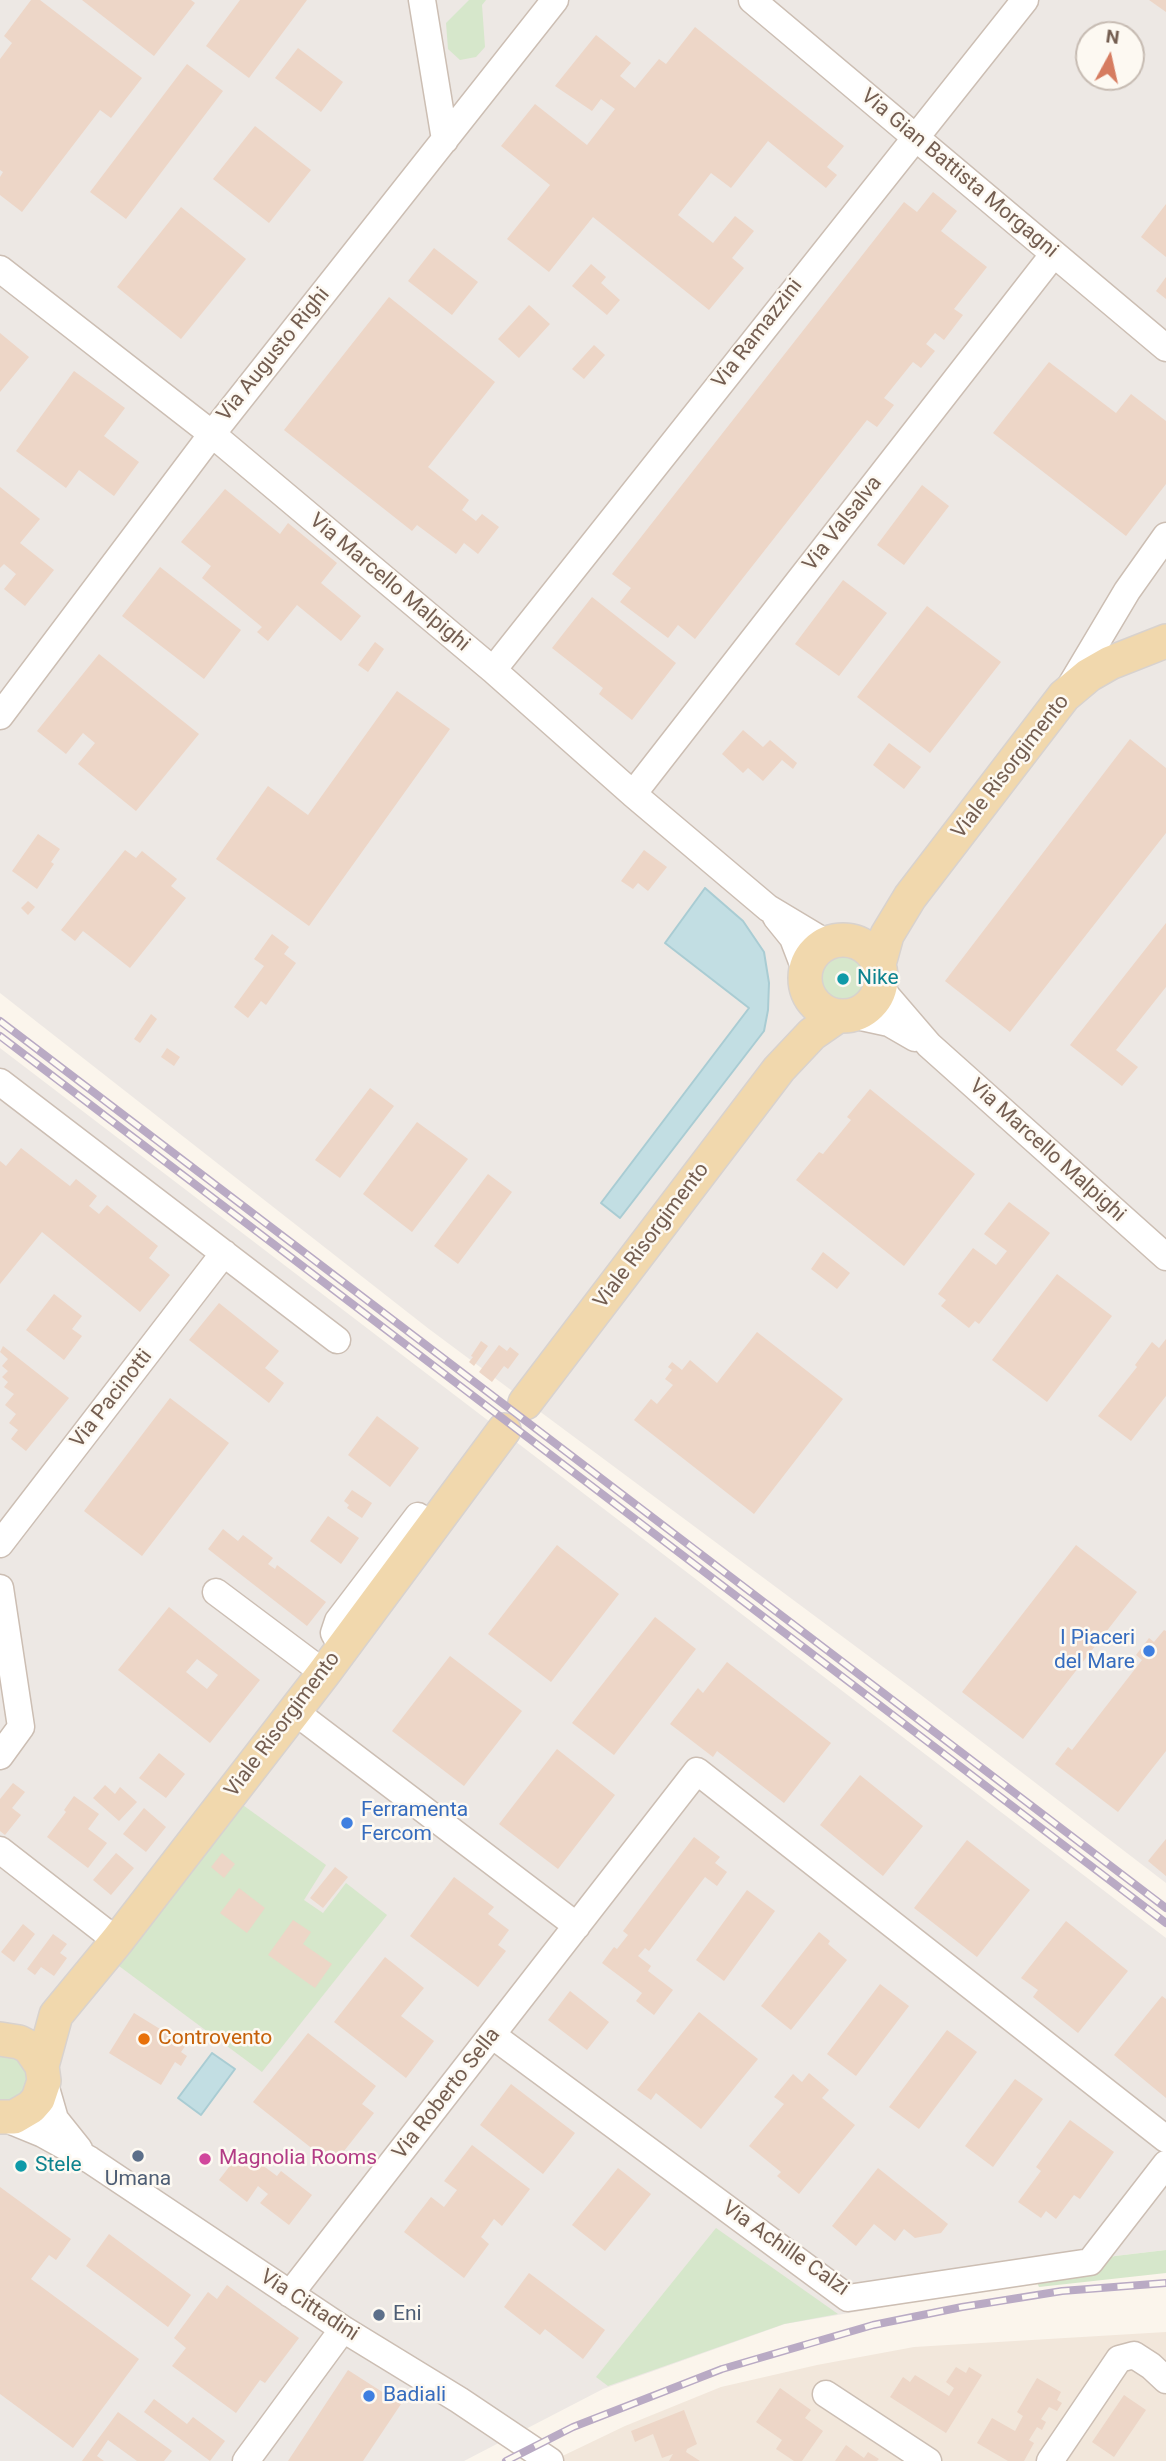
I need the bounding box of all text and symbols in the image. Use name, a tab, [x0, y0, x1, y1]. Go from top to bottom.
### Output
north arrow	[1075, 21, 1145, 91]
text: N	[1104, 24, 1121, 49]
street label: Via Gian Battista Morgagni	[855, 84, 1063, 264]
street label: Via Ramazzini	[707, 274, 809, 394]
street label: Via Augusto Righi	[212, 283, 336, 427]
street label: Via Valsalva	[798, 472, 888, 576]
street label: Via Marcello Malpighi	[304, 509, 474, 657]
street label: Viale Risorgimento	[947, 690, 1075, 844]
place label: Nike	[857, 966, 899, 992]
marker: Nike	[835, 971, 851, 987]
street label: Via Marcello Malpighi	[964, 1074, 1130, 1228]
street label: Viale Risorgimento	[589, 1158, 715, 1314]
street label: Via Pacinotti	[66, 1345, 158, 1453]
place label: I Piaceri del Mare	[1054, 1626, 1135, 1676]
marker: I Piaceri del Mare	[1141, 1643, 1157, 1659]
street label: Viale Risorgimento	[220, 1647, 346, 1803]
place label: Ferramenta Fercom	[361, 1798, 468, 1848]
marker: Ferramenta Fercom	[339, 1815, 355, 1831]
street label: Via Roberto Sella	[388, 2023, 506, 2165]
place label: Controvento	[158, 2026, 272, 2052]
marker: Controvento	[136, 2031, 152, 2047]
place label: Magnolia Rooms	[219, 2146, 377, 2172]
marker: Umana	[130, 2148, 146, 2164]
marker: Magnolia Rooms	[197, 2151, 213, 2167]
place label: Stele	[35, 2153, 82, 2179]
marker: Stele	[13, 2158, 29, 2174]
place label: Umana	[105, 2167, 171, 2193]
street label: Via Achille Calzi	[717, 2196, 853, 2302]
street label: Via Cittadini	[255, 2265, 363, 2347]
place label: Eni	[393, 2302, 422, 2328]
marker: Eni	[371, 2307, 387, 2323]
place label: Badiali	[383, 2383, 446, 2409]
marker: Badiali	[361, 2388, 377, 2404]

